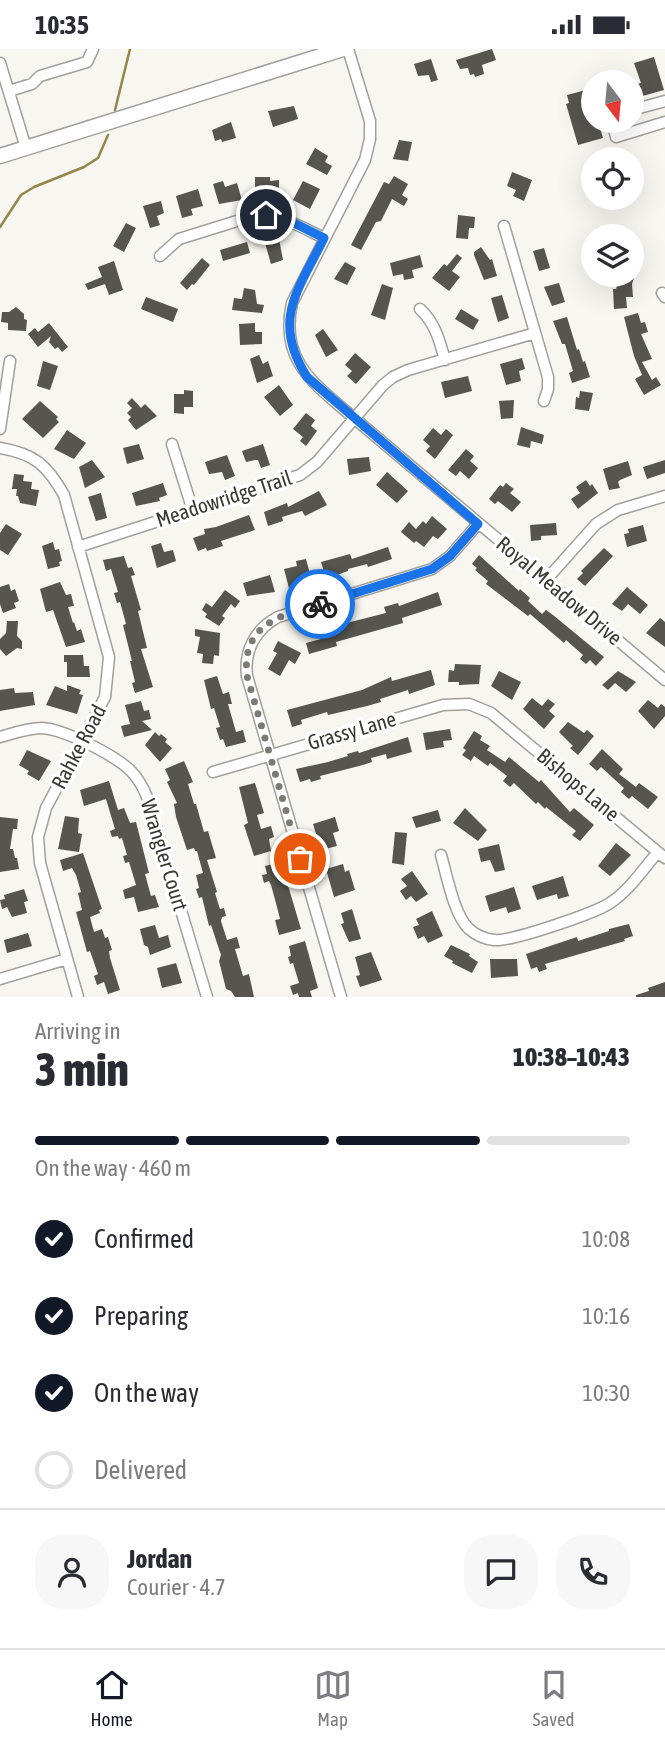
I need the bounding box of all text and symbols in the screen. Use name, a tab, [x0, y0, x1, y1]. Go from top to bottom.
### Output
text: 10:35	[35, 10, 89, 40]
north arrow	[581, 70, 644, 133]
map controls	[581, 70, 644, 287]
button: locate	[581, 147, 644, 210]
pin	[236, 185, 296, 245]
icon: home	[247, 196, 285, 234]
button: layers	[581, 224, 644, 287]
street label: Meadowridge Trail	[153, 465, 295, 531]
street label: Royal Meadow Drive	[492, 531, 627, 650]
courier	[285, 569, 355, 639]
icon: bike	[301, 585, 339, 623]
street label: Rahke Road	[46, 700, 110, 793]
street label: Grassy Lane	[305, 706, 399, 754]
street label: Bishops Lane	[533, 743, 625, 826]
street label: Wrangler Court	[137, 796, 193, 913]
pin	[270, 829, 330, 889]
icon: bag	[281, 840, 319, 878]
text: Arriving in	[35, 1018, 121, 1044]
text: 10:38–10:43	[513, 1042, 630, 1072]
text: 3 min	[35, 1043, 129, 1096]
text: On the way · 460 m	[35, 1155, 191, 1181]
icon: check	[35, 1220, 73, 1258]
text: Confirmed	[94, 1224, 194, 1254]
text: 10:08	[582, 1226, 630, 1252]
icon: check	[35, 1297, 73, 1335]
text: Preparing	[94, 1301, 188, 1331]
text: 10:16	[582, 1303, 630, 1329]
icon: check	[35, 1374, 73, 1412]
text: On the way	[94, 1378, 199, 1408]
text: 10:30	[582, 1380, 630, 1406]
text: Delivered	[94, 1455, 187, 1485]
button: person	[35, 1535, 109, 1609]
button: chat	[464, 1535, 538, 1609]
button: phone	[556, 1535, 630, 1609]
text: Jordan	[127, 1544, 192, 1574]
text: Courier · 4.7	[127, 1574, 226, 1600]
tab: Home	[90, 1666, 133, 1730]
tab: Map	[314, 1666, 352, 1730]
tab: Saved	[533, 1666, 575, 1730]

